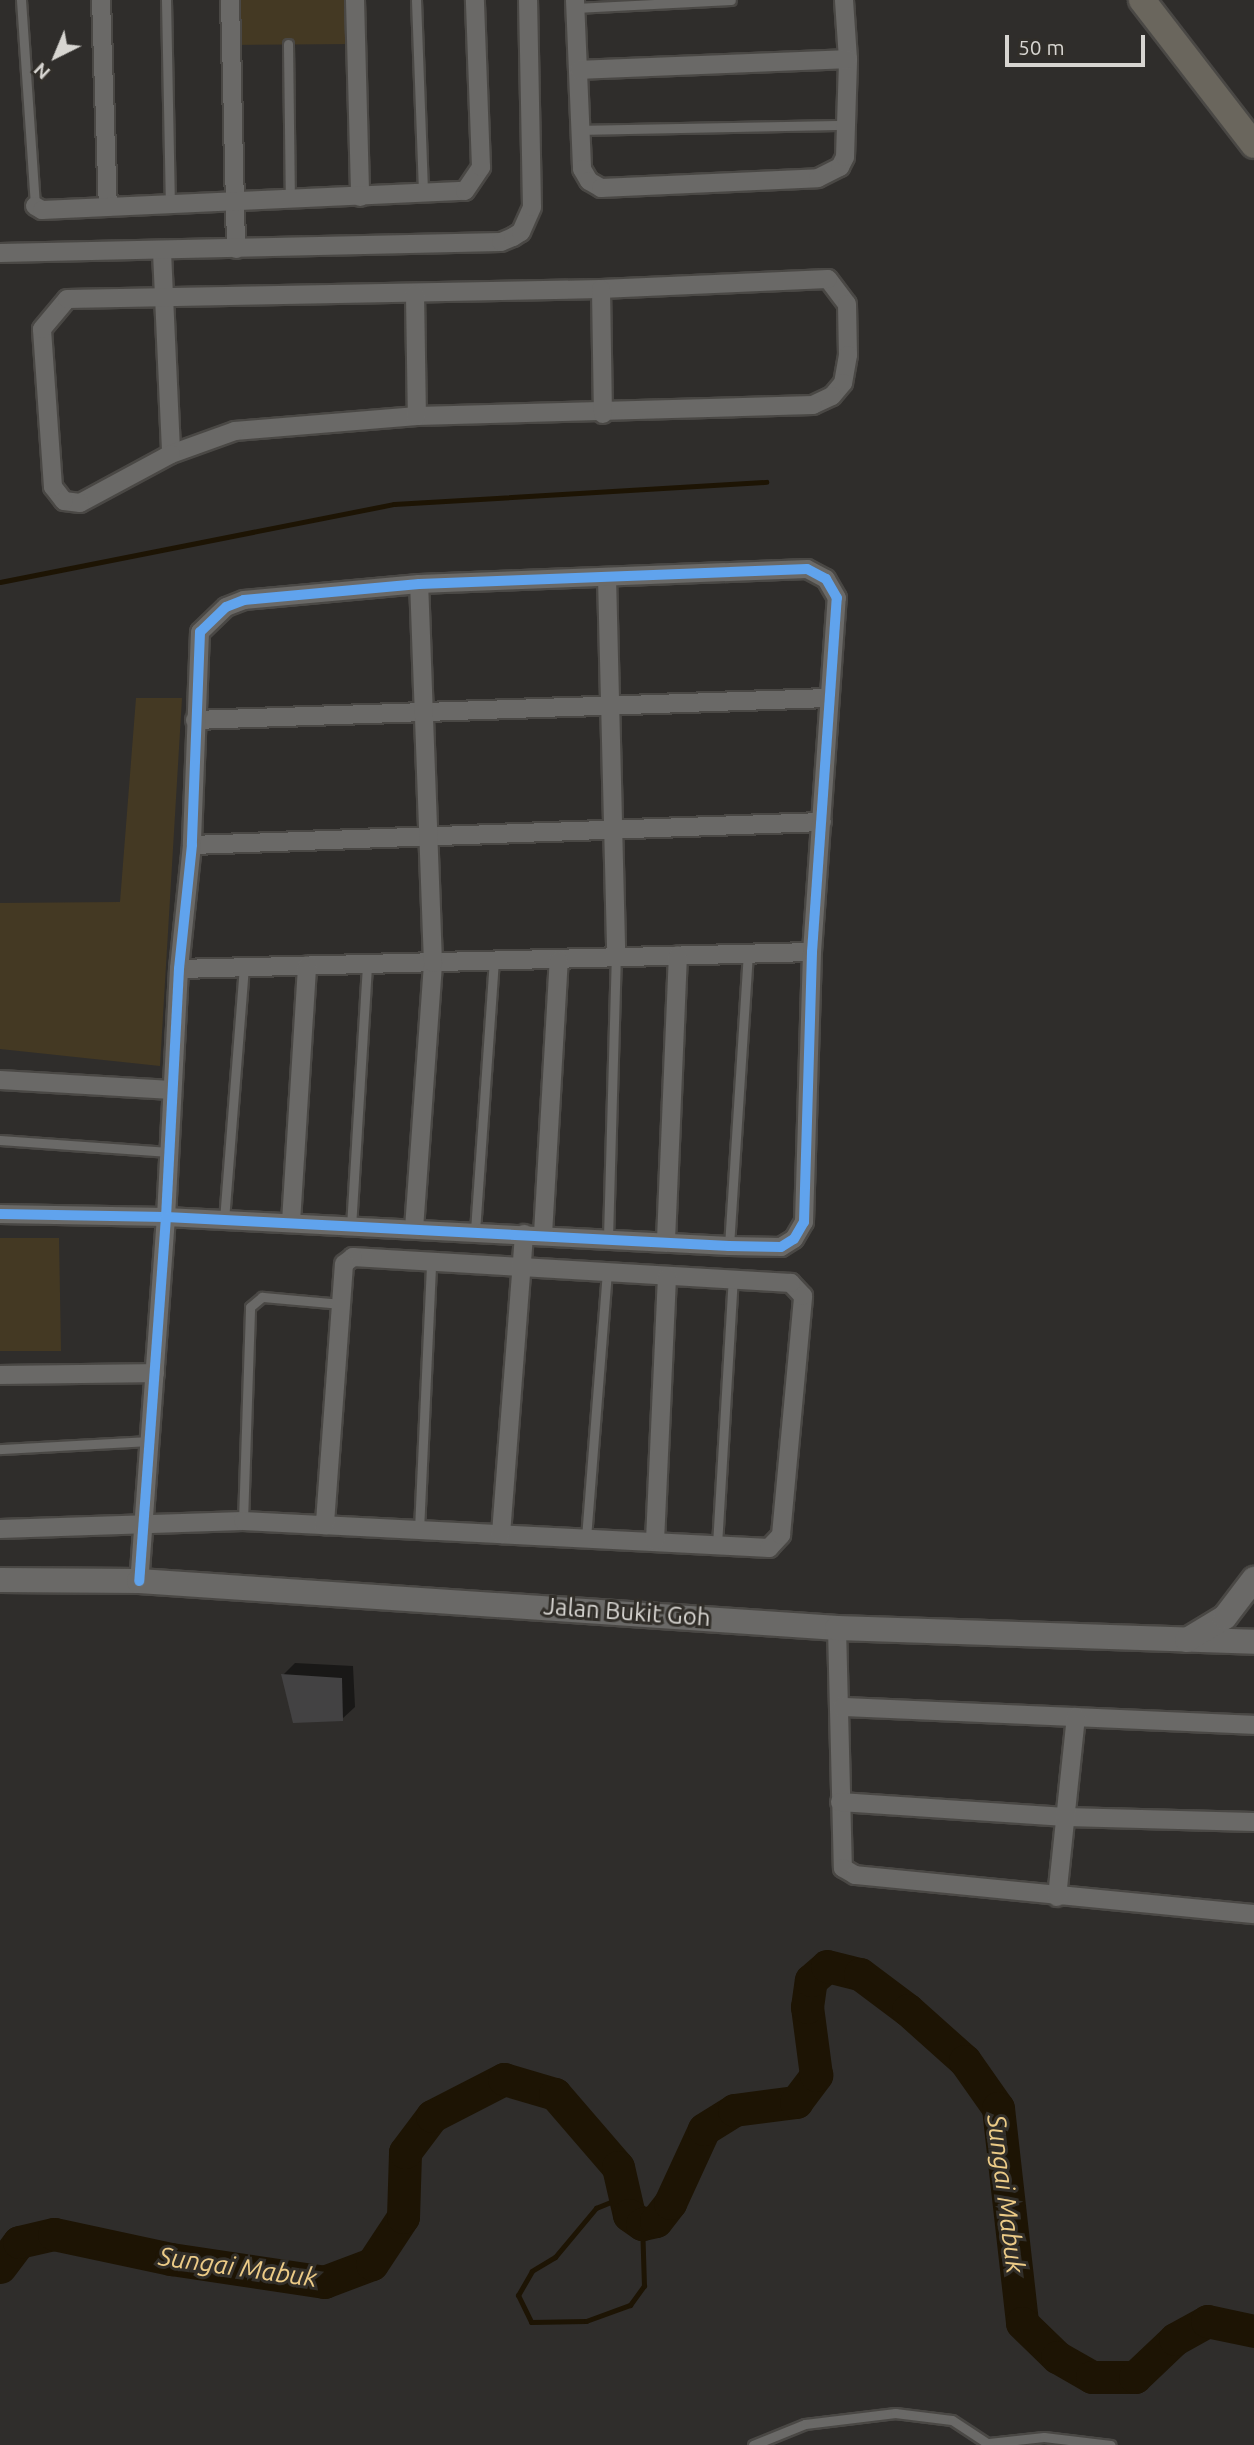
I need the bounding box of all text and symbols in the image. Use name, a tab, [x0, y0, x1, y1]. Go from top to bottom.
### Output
north arrow	[21, 21, 91, 91]
scale bar	[1009, 21, 1149, 65]
text: 50 m	[1018, 35, 1065, 59]
text: N	[29, 58, 54, 84]
street label: Jalan Bukit Goh	[542, 1592, 712, 1632]
water label: Sungai Mabuk	[981, 2113, 1031, 2275]
water label: Sungai Mabuk	[157, 2240, 319, 2294]

